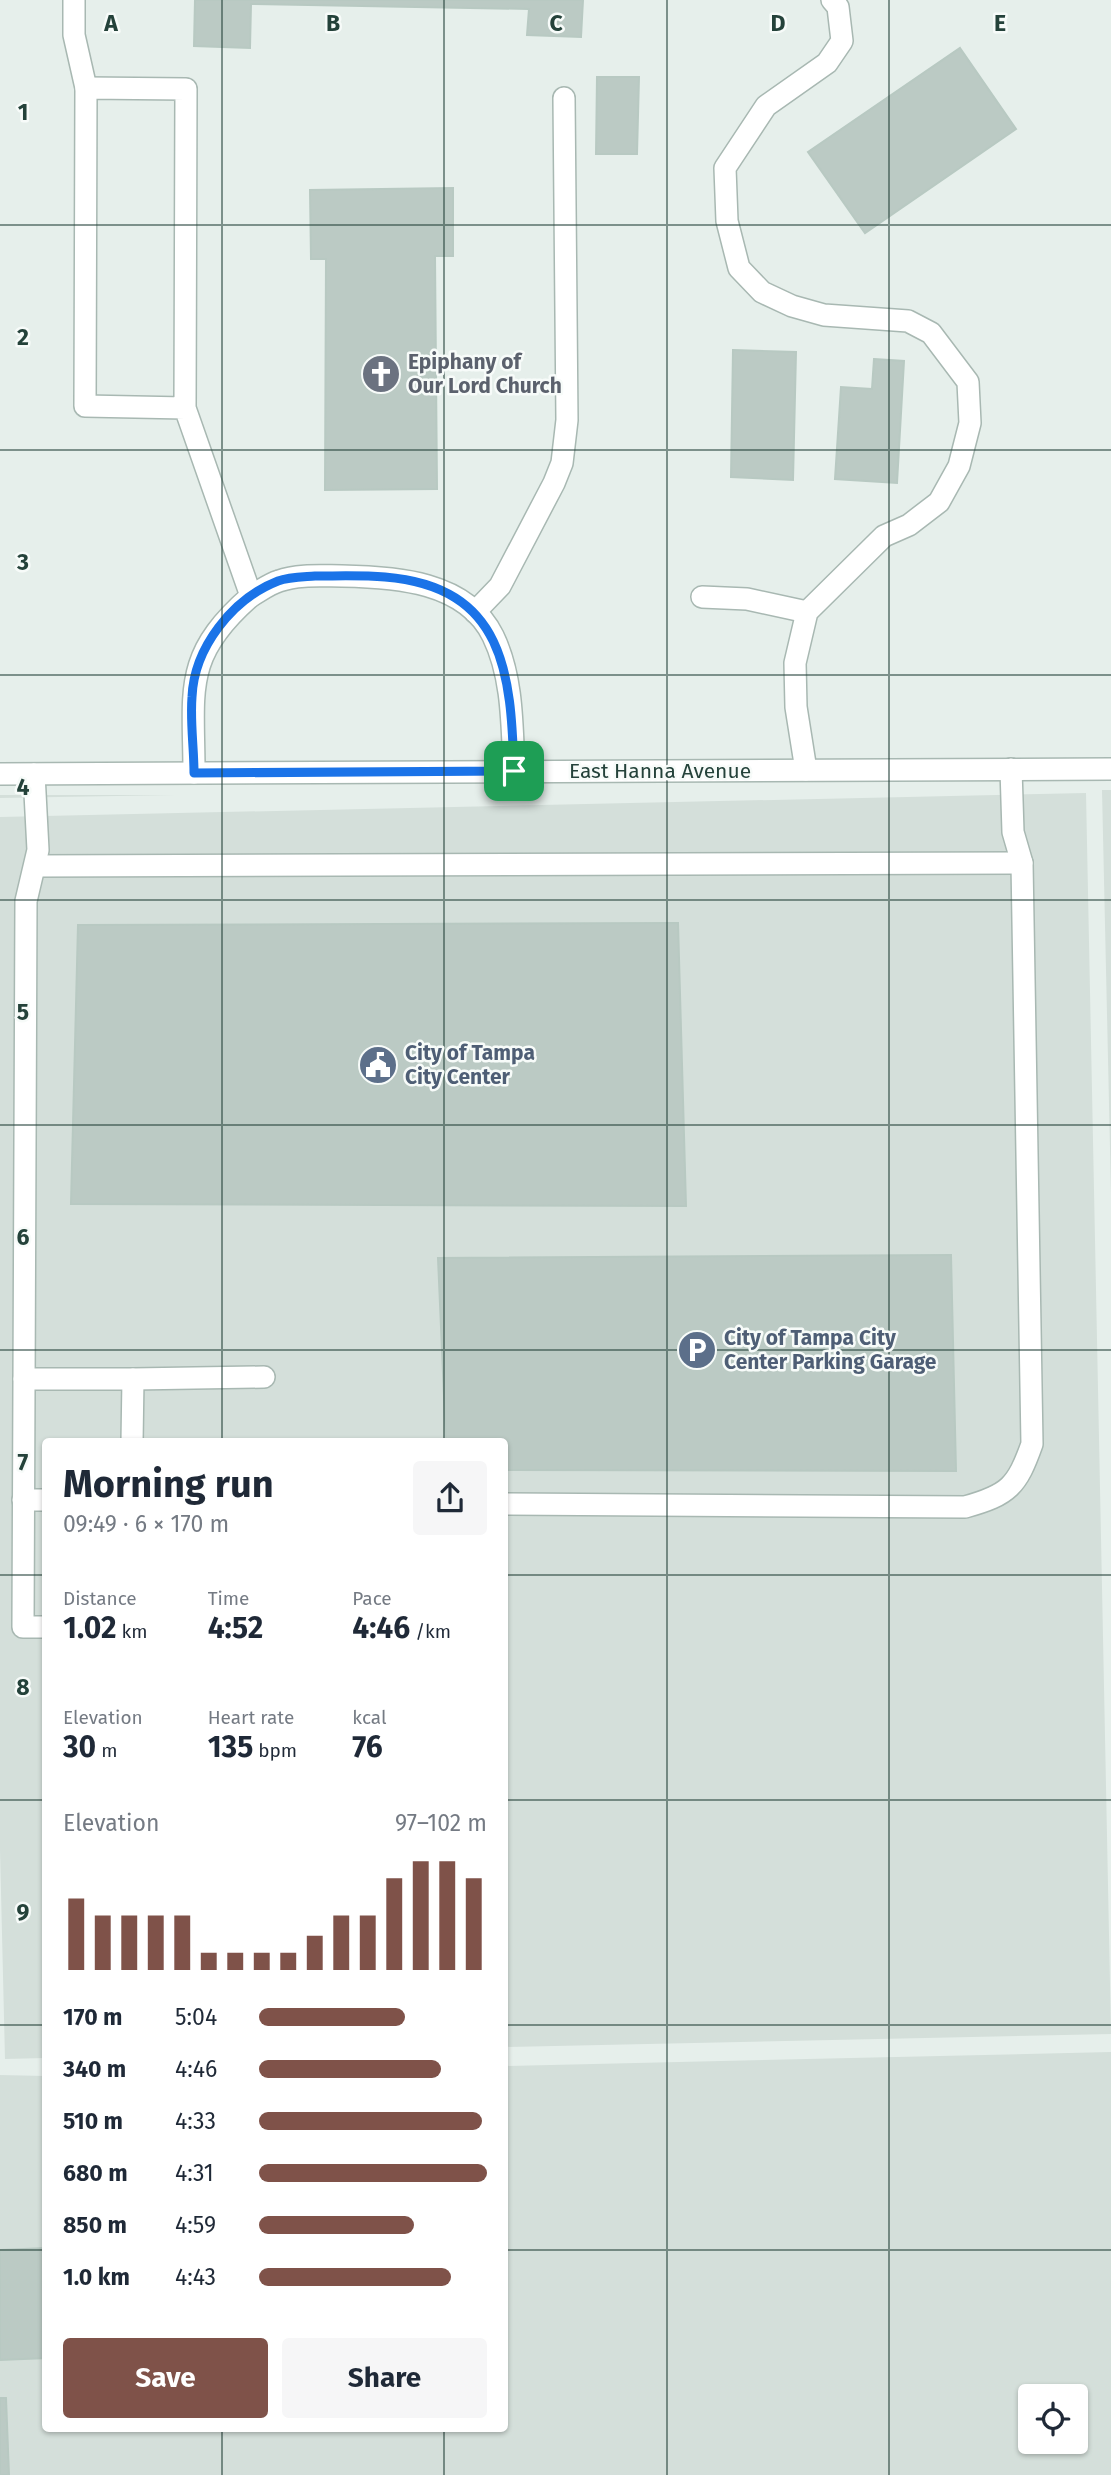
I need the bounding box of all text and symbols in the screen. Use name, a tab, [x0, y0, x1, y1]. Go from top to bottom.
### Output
text: A	[103, 9, 118, 37]
text: B	[326, 9, 340, 37]
text: C	[549, 9, 563, 37]
text: D	[771, 9, 786, 37]
text: E	[994, 9, 1006, 37]
text: 1	[18, 98, 28, 126]
text: 2	[17, 323, 29, 351]
place label: Epiphany of Our Lord Church	[408, 349, 562, 399]
church icon: Epiphany of Our Lord Church	[360, 353, 402, 395]
text: 3	[16, 548, 29, 576]
pin	[484, 741, 544, 801]
icon: arrive	[495, 752, 533, 790]
street label: East Hanna Avenue	[569, 758, 751, 784]
text: 4	[17, 773, 30, 801]
text: 5	[17, 998, 29, 1026]
place label: City of Tampa City Center	[405, 1040, 535, 1090]
public building icon: City of Tampa City Center	[357, 1044, 399, 1086]
text: 6	[17, 1223, 30, 1251]
place label: City of Tampa City Center Parking Garage	[724, 1325, 937, 1375]
parking icon: City of Tampa City Center Parking Garage	[676, 1329, 718, 1371]
text: 7	[18, 1448, 29, 1476]
text: Morning run	[63, 1461, 274, 1507]
button: share	[413, 1461, 487, 1535]
text: 09:49 · 6 × 170 m	[63, 1510, 229, 1538]
text: Distance	[63, 1587, 137, 1610]
text: Time	[208, 1587, 249, 1610]
text: Pace	[352, 1587, 392, 1610]
text: 1.02	[63, 1610, 116, 1646]
text: 4:52	[208, 1610, 263, 1646]
text: 4:46	[352, 1610, 410, 1646]
text: km	[116, 1620, 147, 1643]
text: /km	[410, 1620, 451, 1643]
text: 8	[16, 1673, 30, 1701]
text: Elevation	[63, 1706, 143, 1729]
text: Heart rate	[208, 1706, 294, 1729]
text: kcal	[352, 1706, 387, 1729]
text: 30	[63, 1729, 96, 1765]
text: 135	[208, 1729, 253, 1765]
text: 76	[352, 1729, 383, 1765]
text: m	[96, 1739, 117, 1762]
text: bpm	[253, 1739, 297, 1762]
text: Elevation	[63, 1809, 159, 1837]
text: 97–102 m	[395, 1809, 487, 1837]
text: 9	[17, 1898, 30, 1926]
text: 170 m	[63, 2003, 123, 2031]
text: 5:04	[175, 2003, 217, 2031]
text: 340 m	[63, 2055, 126, 2083]
text: 4:46	[175, 2055, 217, 2083]
text: 510 m	[63, 2107, 123, 2135]
text: 4:33	[175, 2107, 216, 2135]
text: 680 m	[63, 2159, 128, 2187]
text: 4:31	[175, 2159, 214, 2187]
text: 850 m	[63, 2211, 127, 2239]
text: 4:59	[175, 2211, 216, 2239]
text: 1.0 km	[63, 2263, 130, 2291]
text: 4:43	[175, 2263, 216, 2291]
button: Save	[63, 2338, 268, 2418]
button: Share	[282, 2338, 487, 2418]
map controls	[1018, 2384, 1088, 2454]
button: locate	[1018, 2384, 1088, 2454]

